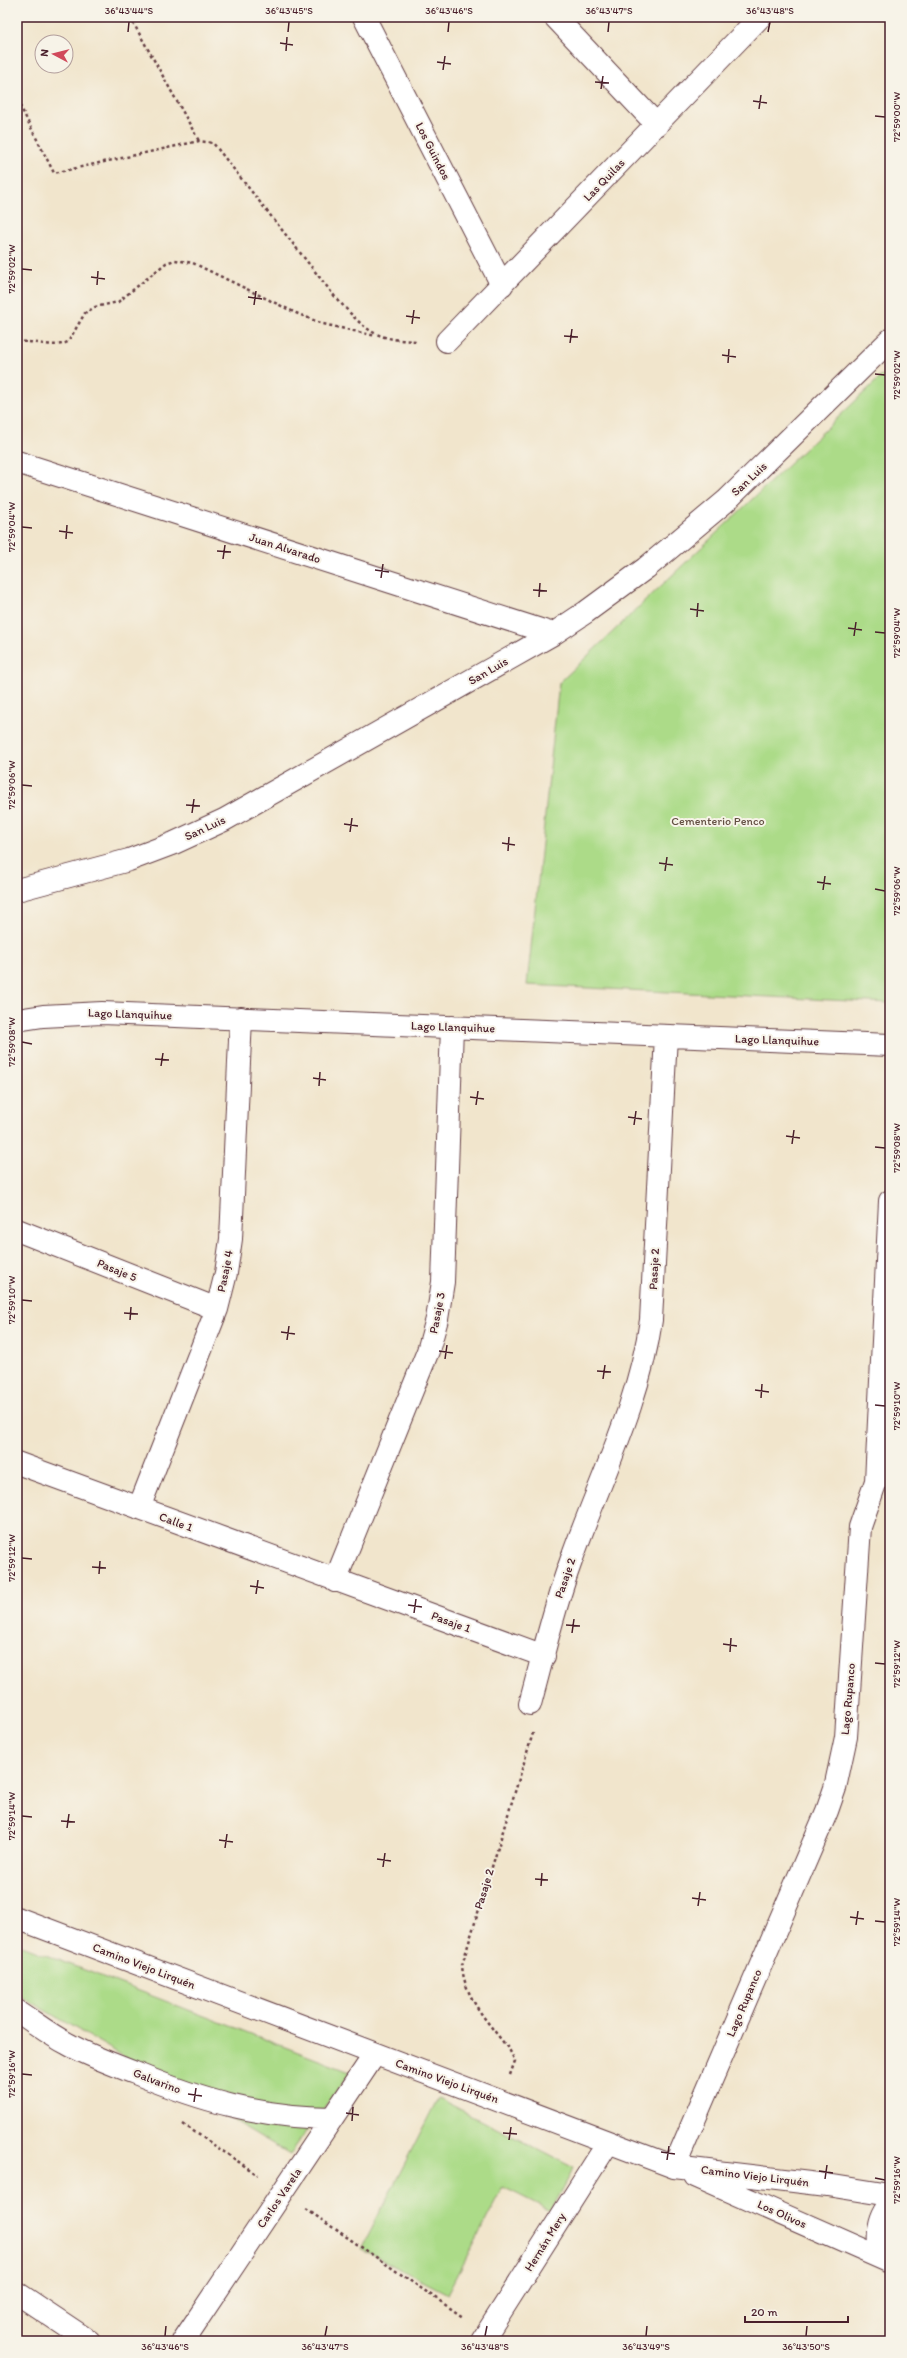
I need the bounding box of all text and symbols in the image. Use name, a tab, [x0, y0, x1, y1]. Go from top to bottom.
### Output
text: 36°43'44"S	[105, 4, 154, 17]
text: 36°43'45"S	[265, 4, 313, 17]
text: 36°43'46"S	[425, 4, 473, 17]
text: 36°43'47"S	[585, 4, 633, 17]
text: 36°43'48"S	[746, 4, 794, 17]
north arrow	[34, 34, 74, 74]
text: N	[38, 48, 51, 57]
text: 72°59'00"W	[890, 92, 903, 142]
street label: Los Guindos	[413, 120, 453, 182]
street label: Las Quilas	[580, 156, 628, 204]
text: 72°59'02"W	[5, 244, 18, 294]
text: 72°59'02"W	[890, 350, 903, 400]
street label: San Luis	[728, 459, 770, 499]
text: 72°59'04"W	[5, 502, 18, 552]
street label: Juan Alvarado	[248, 530, 322, 566]
text: 72°59'04"W	[890, 608, 903, 658]
street label: San Luis	[466, 654, 510, 688]
text: 72°59'06"W	[5, 760, 18, 810]
street label: San Luis	[182, 812, 228, 844]
park label: Cementerio Penco	[671, 814, 765, 828]
text: 72°59'06"W	[890, 866, 903, 916]
street label: Lago Llanquihue	[88, 1006, 173, 1022]
text: 72°59'08"W	[5, 1017, 18, 1067]
street label: Lago Llanquihue	[411, 1019, 496, 1035]
street label: Lago Llanquihue	[735, 1032, 820, 1048]
text: 72°59'08"W	[890, 1123, 903, 1173]
street label: Pasaje 2	[646, 1247, 662, 1290]
street label: Pasaje 4	[214, 1249, 236, 1293]
street label: Pasaje 5	[95, 1256, 139, 1284]
text: 72°59'10"W	[5, 1275, 18, 1324]
street label: Pasaje 3	[426, 1291, 448, 1335]
text: 72°59'10"W	[890, 1381, 903, 1430]
street label: Calle 1	[157, 1509, 195, 1535]
text: 72°59'12"W	[5, 1534, 18, 1582]
street label: Pasaje 2	[552, 1555, 579, 1600]
street label: Pasaje 1	[429, 1608, 473, 1636]
text: 72°59'12"W	[890, 1640, 903, 1688]
street label: Lago Rupanco	[838, 1662, 858, 1736]
text: 72°59'14"W	[5, 1791, 18, 1840]
street label: Pasaje 2	[471, 1866, 497, 1911]
text: 72°59'14"W	[890, 1897, 903, 1946]
street label: Camino Viejo Lirquén	[91, 1940, 198, 1992]
street label: Lago Rupanco	[723, 1967, 765, 2039]
text: 72°59'16"W	[5, 2050, 18, 2098]
street label: Camino Viejo Lirquén	[393, 2056, 501, 2106]
street label: Galvarino	[131, 2065, 183, 2097]
text: 72°59'16"W	[890, 2156, 903, 2204]
street label: Camino Viejo Lirquén	[700, 2162, 810, 2190]
street label: Carlos Varela	[254, 2165, 304, 2231]
street label: Los Olivos	[755, 2197, 809, 2231]
street label: Hernán Mery	[521, 2210, 569, 2274]
scale bar	[745, 2298, 848, 2324]
text: 20 m	[751, 2305, 778, 2319]
text: 36°43'46"S	[141, 2340, 189, 2353]
text: 36°43'47"S	[301, 2340, 349, 2353]
text: 36°43'48"S	[461, 2340, 509, 2353]
text: 36°43'49"S	[622, 2340, 670, 2353]
text: 36°43'50"S	[782, 2340, 830, 2353]

